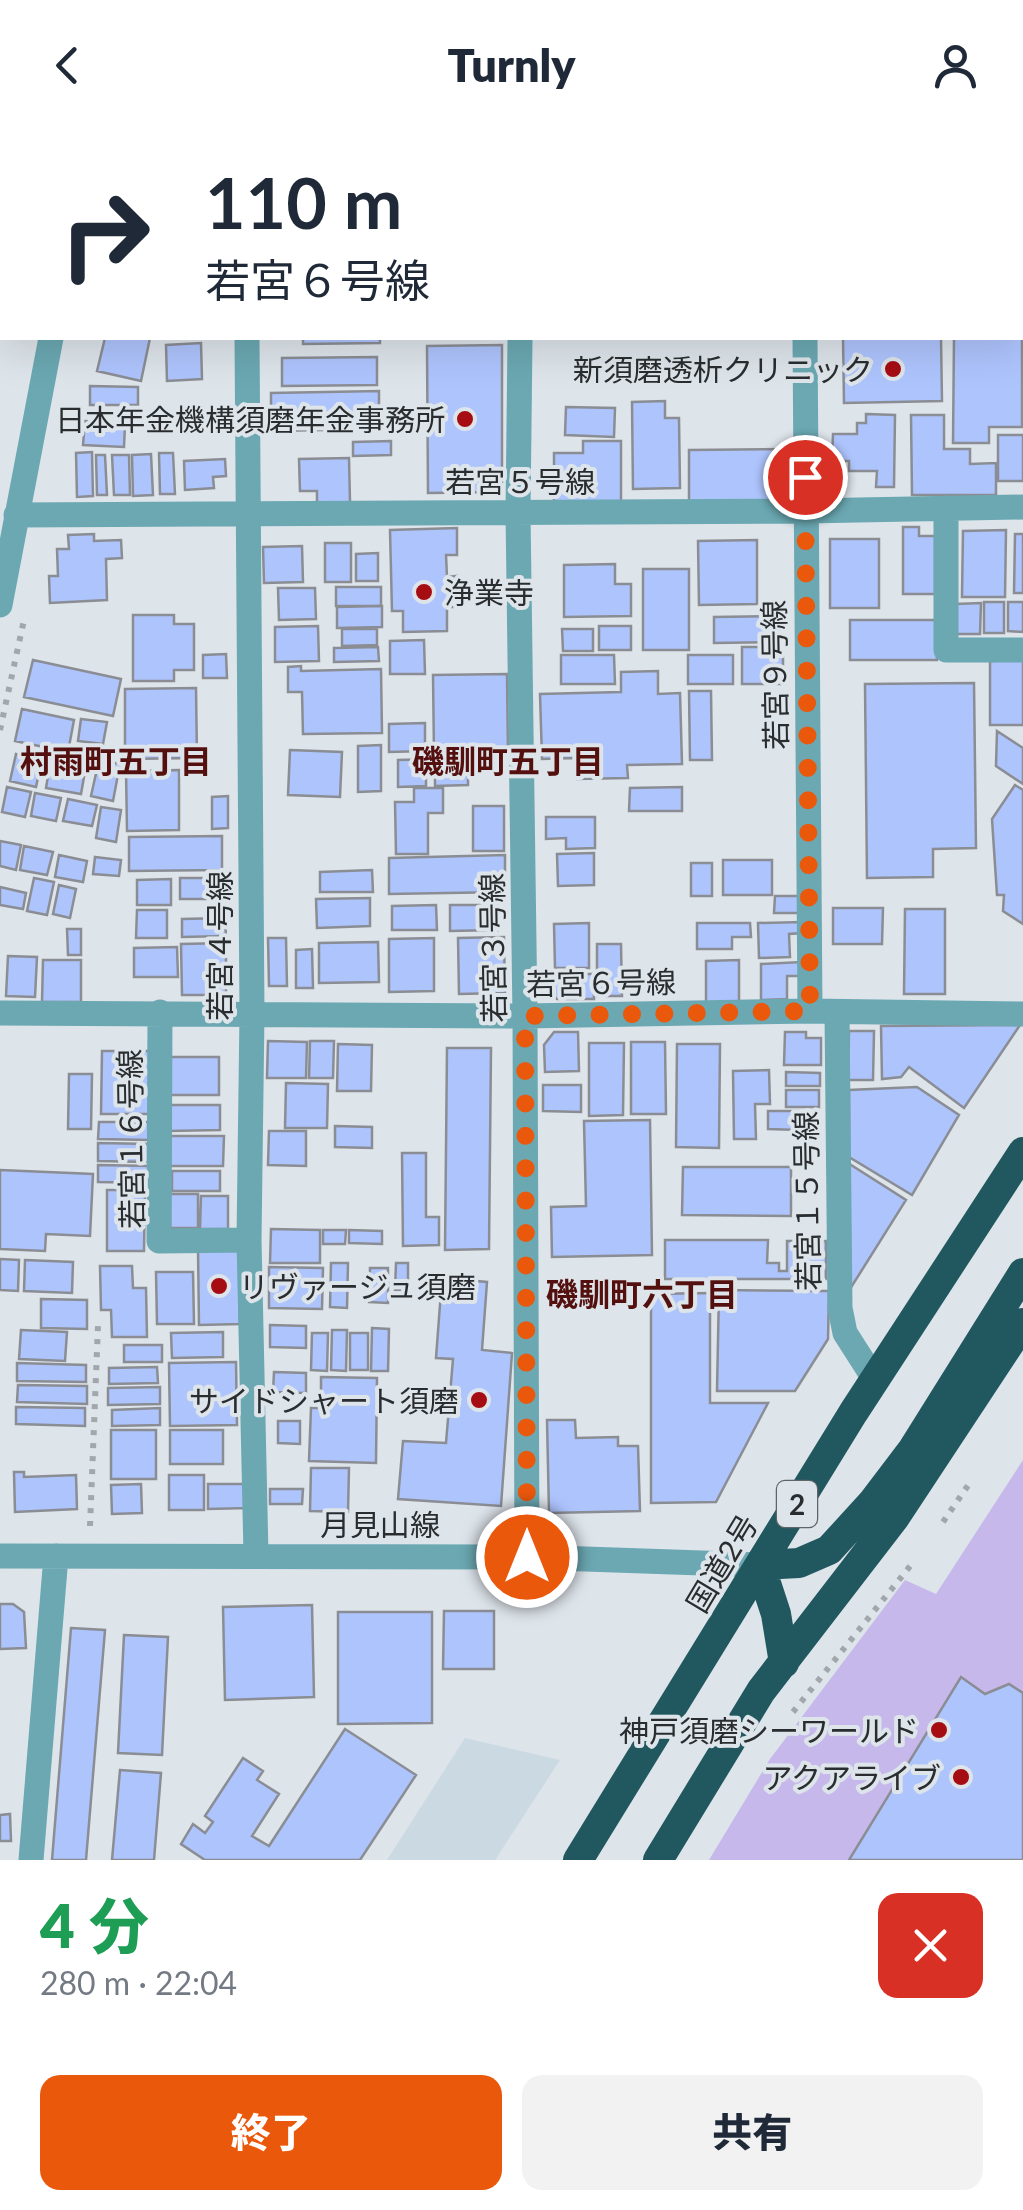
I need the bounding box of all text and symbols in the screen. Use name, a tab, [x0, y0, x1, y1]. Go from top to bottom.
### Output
icon: back	[40, 38, 95, 93]
text: Turnly	[447, 38, 576, 92]
icon: person	[928, 38, 983, 93]
text: 110 m	[205, 160, 402, 244]
icon: right	[40, 170, 170, 300]
text: 若宮６号線	[205, 253, 430, 307]
place label: 新須磨透析クリニック	[573, 351, 873, 387]
marker: 新須磨透析クリニック	[882, 358, 904, 380]
place label: 日本年金機構須磨年金事務所	[55, 401, 445, 437]
marker: 日本年金機構須磨年金事務所	[454, 408, 476, 430]
pin	[763, 435, 848, 520]
icon: arrive	[778, 450, 833, 505]
street label: 若宮５号線	[445, 463, 595, 499]
place label: 浄業寺	[444, 574, 534, 610]
marker: 浄業寺	[413, 581, 435, 603]
street label: 若宮９号線	[755, 600, 793, 750]
district label: 村雨町五丁目	[20, 741, 212, 780]
district label: 磯馴町五丁目	[412, 741, 604, 780]
street label: 若宮４号線	[201, 871, 237, 1021]
street label: 若宮３号線	[473, 873, 511, 1023]
street label: 若宮６号線	[526, 963, 676, 1001]
street label: 若宮１６号線	[110, 1049, 150, 1229]
street label: 若宮１５号線	[786, 1111, 826, 1291]
place label: リヴァージュ須磨	[239, 1268, 476, 1304]
district label: 磯馴町六丁目	[546, 1274, 738, 1313]
marker: リヴァージュ須磨	[208, 1275, 230, 1297]
place label: サイドシャート須磨	[189, 1382, 459, 1418]
marker: サイドシャート須磨	[468, 1389, 490, 1411]
road number: 2	[777, 1481, 817, 1527]
position arrow	[475, 1505, 579, 1609]
street label: 月見山線	[320, 1506, 440, 1542]
street label: 国道2号	[678, 1508, 764, 1618]
place label: 神戸須磨シーワールド	[619, 1712, 919, 1748]
marker: 神戸須磨シーワールド	[928, 1719, 950, 1741]
place label: アクアライブ	[763, 1759, 941, 1795]
marker: アクアライブ	[950, 1766, 972, 1788]
text: 4 分	[40, 1889, 149, 1961]
button: close	[878, 1893, 983, 1998]
text: 280 m · 22:04	[40, 1963, 237, 2002]
button: 終了	[40, 2075, 502, 2190]
button: 共有	[522, 2075, 983, 2190]

